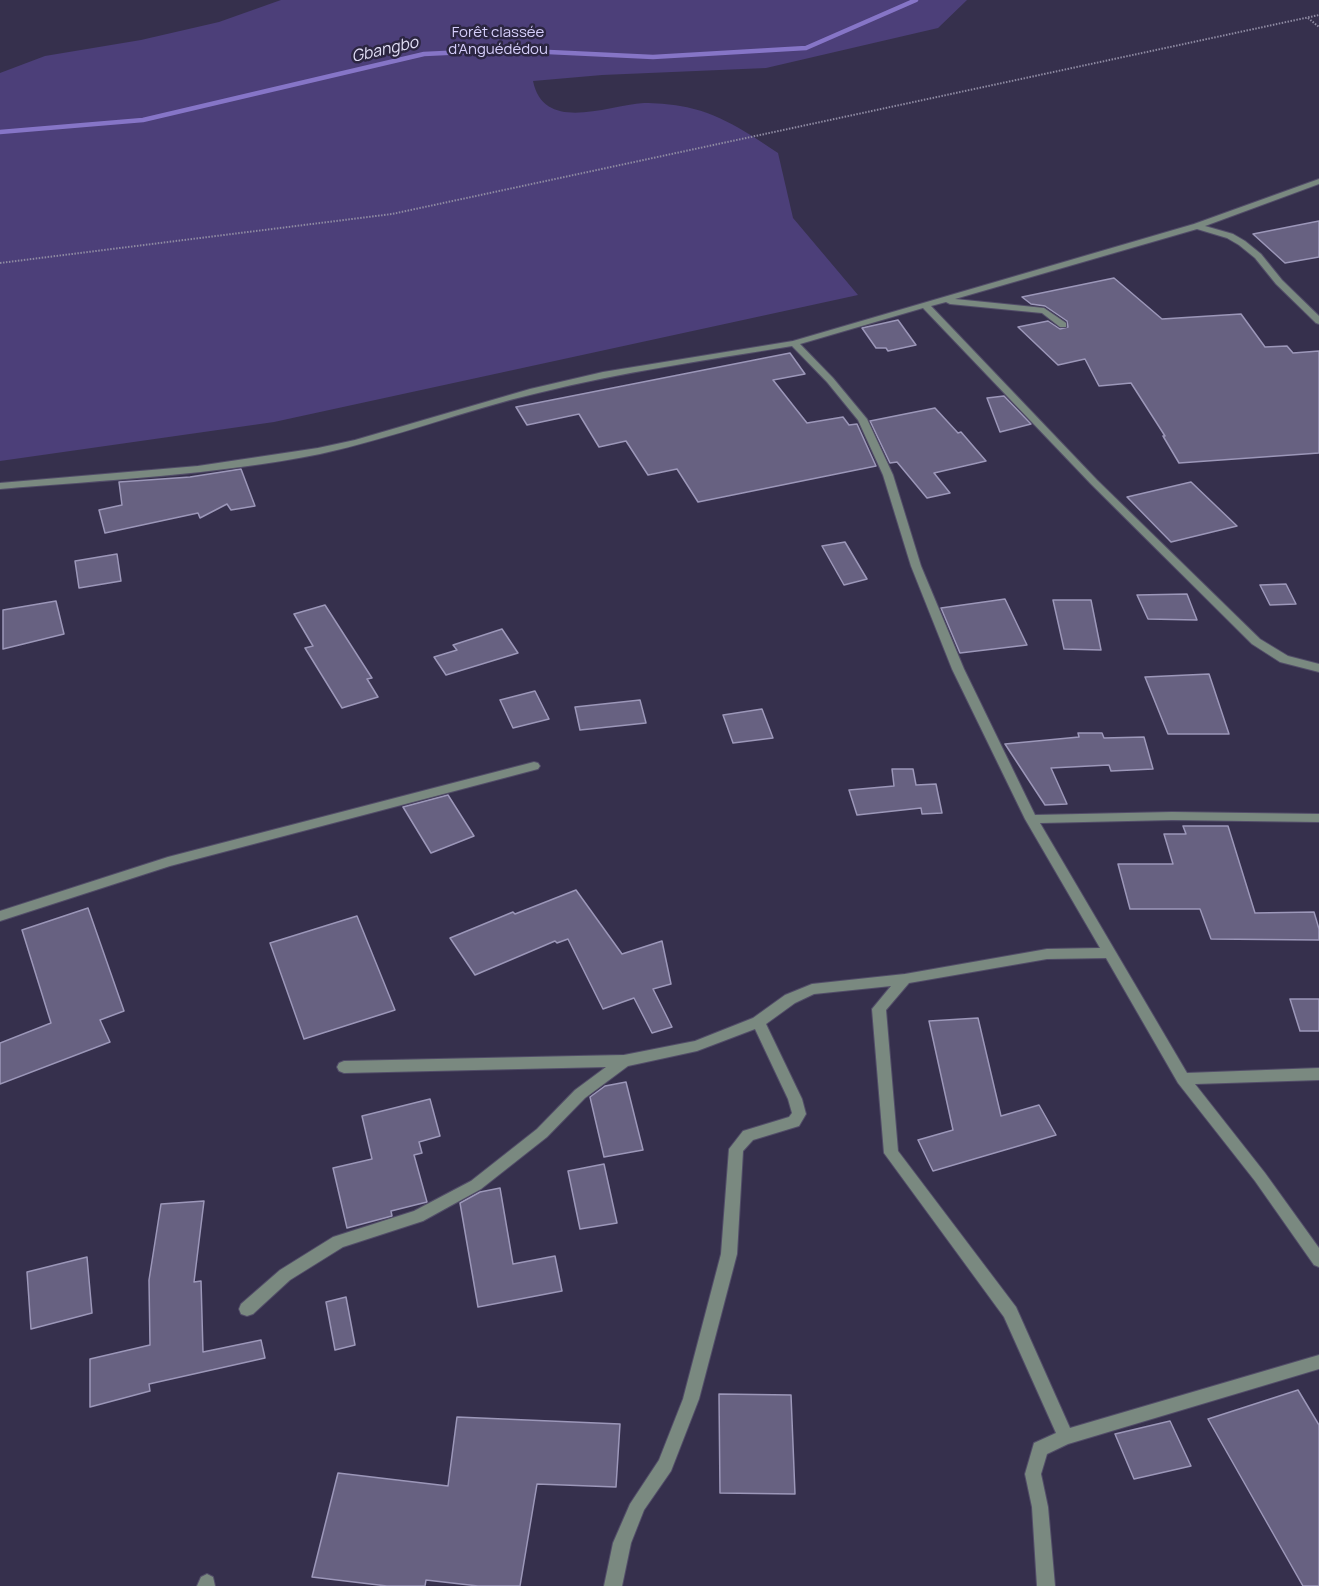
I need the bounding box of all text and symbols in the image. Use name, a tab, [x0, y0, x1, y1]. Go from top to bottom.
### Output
park label: Forêt classée d’Anguédédou	[448, 24, 548, 59]
water label: Gbangbo	[350, 33, 420, 67]

